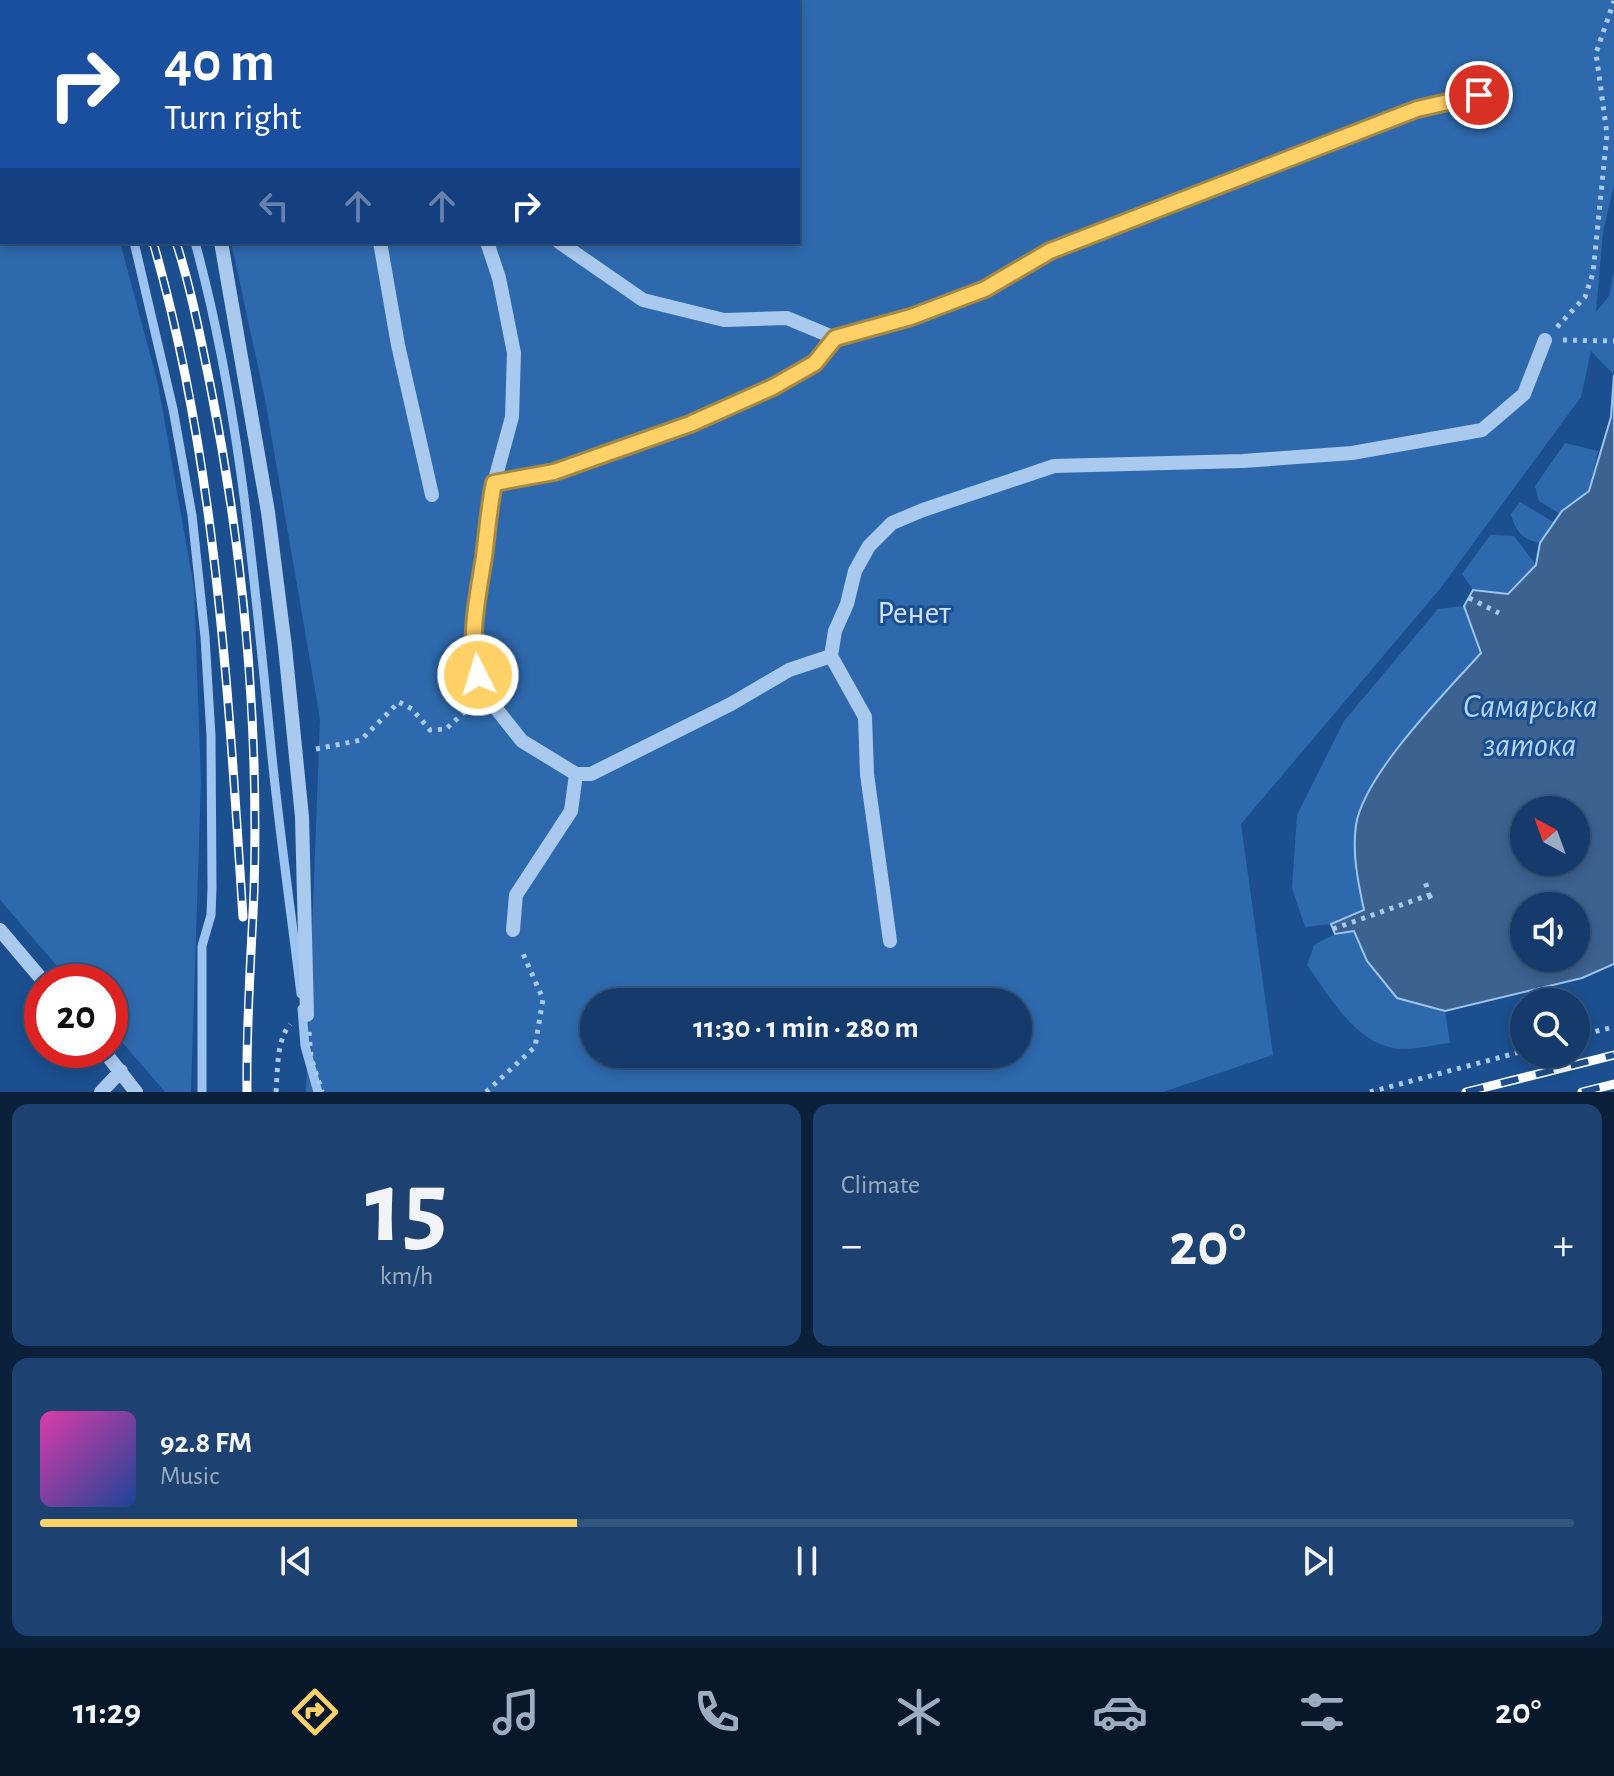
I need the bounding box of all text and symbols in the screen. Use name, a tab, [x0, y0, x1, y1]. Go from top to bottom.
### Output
icon: right	[32, 32, 136, 136]
text: 40 m	[164, 35, 275, 91]
pin	[1445, 61, 1513, 129]
icon: arrive	[1457, 73, 1501, 117]
text: Turn right	[164, 100, 301, 136]
icon: left	[252, 184, 296, 228]
icon: ahead	[336, 184, 380, 228]
icon: ahead	[420, 184, 464, 228]
icon: right	[504, 184, 548, 228]
park label: Ренет	[877, 597, 951, 629]
position arrow	[436, 633, 520, 717]
water label: Самарська затока	[1462, 690, 1598, 763]
north arrow	[1510, 796, 1590, 876]
map controls	[1510, 796, 1590, 1068]
button: sound	[1510, 892, 1590, 972]
speed limit sign: 20	[24, 964, 128, 1068]
button: search	[1510, 988, 1590, 1068]
text: 11:30 · 1 min · 280 m	[693, 1013, 919, 1043]
text: 15	[365, 1157, 448, 1261]
text: Climate	[841, 1172, 920, 1198]
text: 20°	[1169, 1216, 1246, 1276]
text: −	[841, 1224, 862, 1268]
text: +	[1553, 1224, 1574, 1268]
text: km/h	[380, 1263, 433, 1289]
text: 92.8 FM	[160, 1428, 252, 1458]
text: Music	[160, 1463, 219, 1489]
icon: previous	[274, 1539, 318, 1583]
icon: pause	[785, 1539, 829, 1583]
icon: next	[1296, 1539, 1340, 1583]
icon: directions	[287, 1684, 343, 1740]
icon: music	[488, 1684, 544, 1740]
icon: phone	[689, 1684, 745, 1740]
icon: climate	[891, 1684, 947, 1740]
icon: car	[1092, 1684, 1148, 1740]
icon: filters	[1294, 1684, 1350, 1740]
text: 11:29	[73, 1694, 141, 1730]
text: 20°	[1495, 1694, 1541, 1730]

